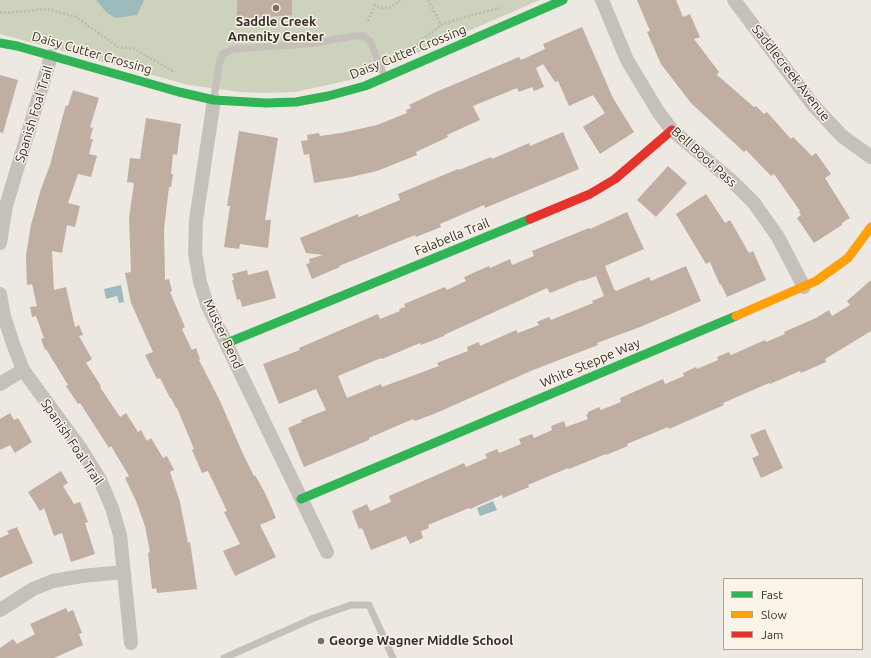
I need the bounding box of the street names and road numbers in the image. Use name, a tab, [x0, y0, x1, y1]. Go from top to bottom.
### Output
street label: Daisy Cutter Crossing	[347, 21, 469, 83]
street label: Saddlecreek Avenue	[749, 22, 833, 124]
street label: Daisy Cutter Crossing	[30, 28, 154, 78]
street label: Spanish Foal Trail	[12, 64, 56, 164]
street label: Bell Boot Pass	[668, 124, 740, 190]
street label: Falabella Trail	[412, 215, 492, 259]
street label: Muster Bend	[200, 297, 246, 371]
street label: White Steppe Way	[538, 335, 642, 391]
street label: Spanish Foal Trail	[38, 396, 106, 488]

